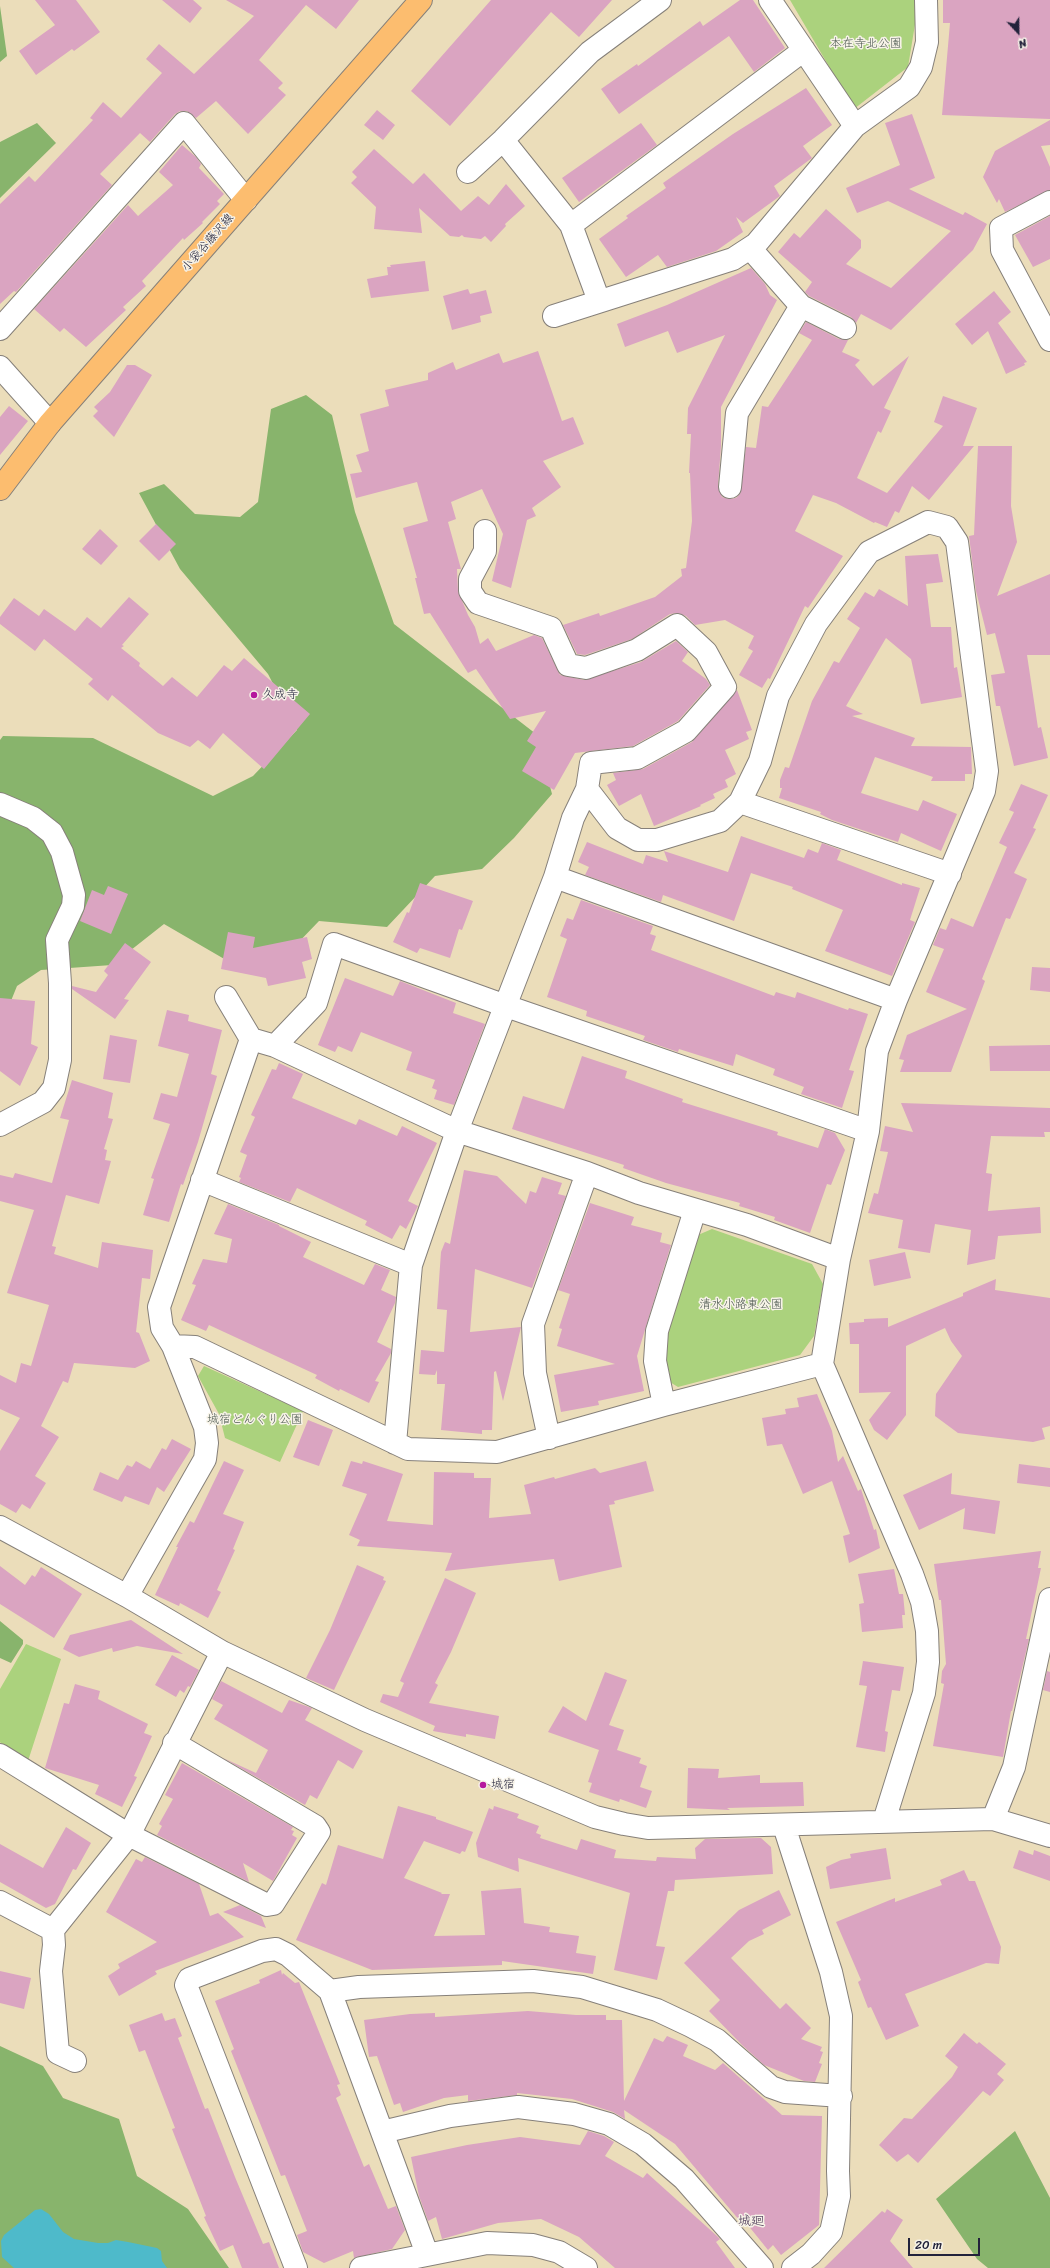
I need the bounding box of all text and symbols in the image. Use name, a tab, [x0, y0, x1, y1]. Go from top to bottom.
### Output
north arrow	[998, 12, 1038, 52]
text: N	[1016, 33, 1030, 54]
park label: 本在寺北公園	[830, 37, 902, 51]
street label: 小袋谷藤沢線	[179, 211, 237, 275]
place label: 久成寺	[262, 688, 298, 702]
marker: 久成寺	[249, 690, 259, 700]
park label: 清水小路東公園	[699, 1298, 783, 1312]
park label: 城宿どんぐり公園	[207, 1413, 303, 1427]
place label: 城宿	[491, 1778, 515, 1792]
marker: 城宿	[478, 1780, 488, 1790]
district label: 城廻	[738, 2214, 764, 2230]
scale bar	[910, 2230, 982, 2256]
text: 20 m	[915, 2234, 942, 2256]

